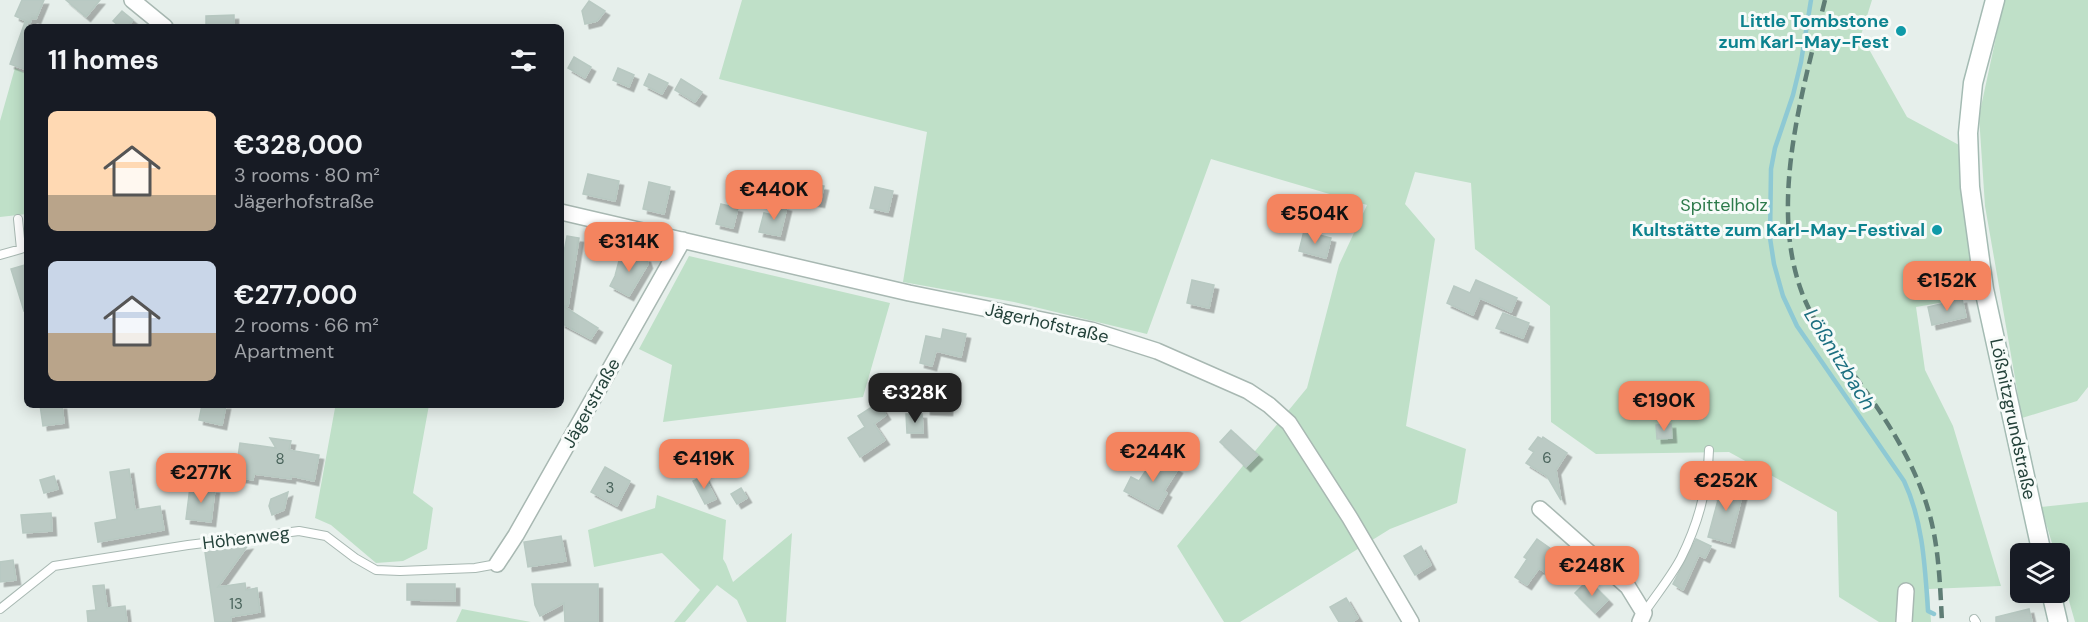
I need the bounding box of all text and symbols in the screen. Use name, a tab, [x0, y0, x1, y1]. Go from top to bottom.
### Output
place label: Little Tombstone zum Karl-May-Fest	[1719, 9, 1889, 54]
marker: Little Tombstone zum Karl-May-Fest	[1894, 24, 1908, 38]
text: 11 homes	[48, 43, 159, 77]
icon: filters	[507, 44, 540, 77]
text: €328,000	[234, 128, 363, 162]
icon: home	[96, 135, 168, 207]
text: 3 rooms · 80 m²	[234, 162, 380, 188]
pin: €440K	[732, 170, 816, 221]
text: €440K	[740, 176, 808, 202]
text: Jägerhofstraße	[234, 188, 374, 214]
park label: Spittelholz	[1680, 193, 1768, 217]
pin: €504K	[1273, 194, 1357, 245]
text: €504K	[1281, 200, 1349, 226]
place label: Kultstätte zum Karl-May-Festival	[1632, 218, 1925, 242]
pin: €314K	[587, 222, 671, 273]
marker: Kultstätte zum Karl-May-Festival	[1930, 223, 1944, 237]
text: €314K	[598, 228, 660, 254]
pin: €152K	[1905, 261, 1989, 312]
text: €152K	[1917, 267, 1977, 293]
text: €277,000	[234, 278, 357, 312]
icon: home	[96, 285, 168, 357]
street label: Jägerhofstraße	[983, 297, 1111, 349]
water label: Lößnitzbach	[1798, 303, 1882, 415]
text: 2 rooms · 66 m²	[234, 312, 379, 338]
street label: Lößnitzgrundstraße	[1984, 336, 2042, 502]
text: Apartment	[234, 338, 334, 364]
street label: Jägerstraße	[556, 354, 626, 452]
pin: €328K	[873, 373, 957, 424]
text: €328K	[883, 379, 947, 405]
pin: €190K	[1622, 381, 1706, 432]
text: €190K	[1633, 387, 1695, 413]
pin: €244K	[1111, 432, 1195, 483]
text: €244K	[1120, 438, 1186, 464]
pin: €419K	[662, 439, 746, 490]
text: €419K	[673, 445, 735, 471]
house number: 6	[1542, 448, 1552, 468]
house number: 8	[275, 449, 285, 469]
pin: €277K	[159, 453, 243, 504]
text: €277K	[170, 459, 232, 485]
pin: €252K	[1684, 461, 1768, 512]
text: €252K	[1694, 467, 1758, 493]
house number: 3	[606, 478, 614, 498]
street label: Höhenweg	[201, 521, 291, 555]
map controls	[2010, 543, 2070, 603]
button: layers	[2010, 543, 2070, 603]
pin: €248K	[1550, 546, 1634, 597]
text: €248K	[1559, 552, 1625, 578]
house number: 13	[229, 594, 243, 614]

